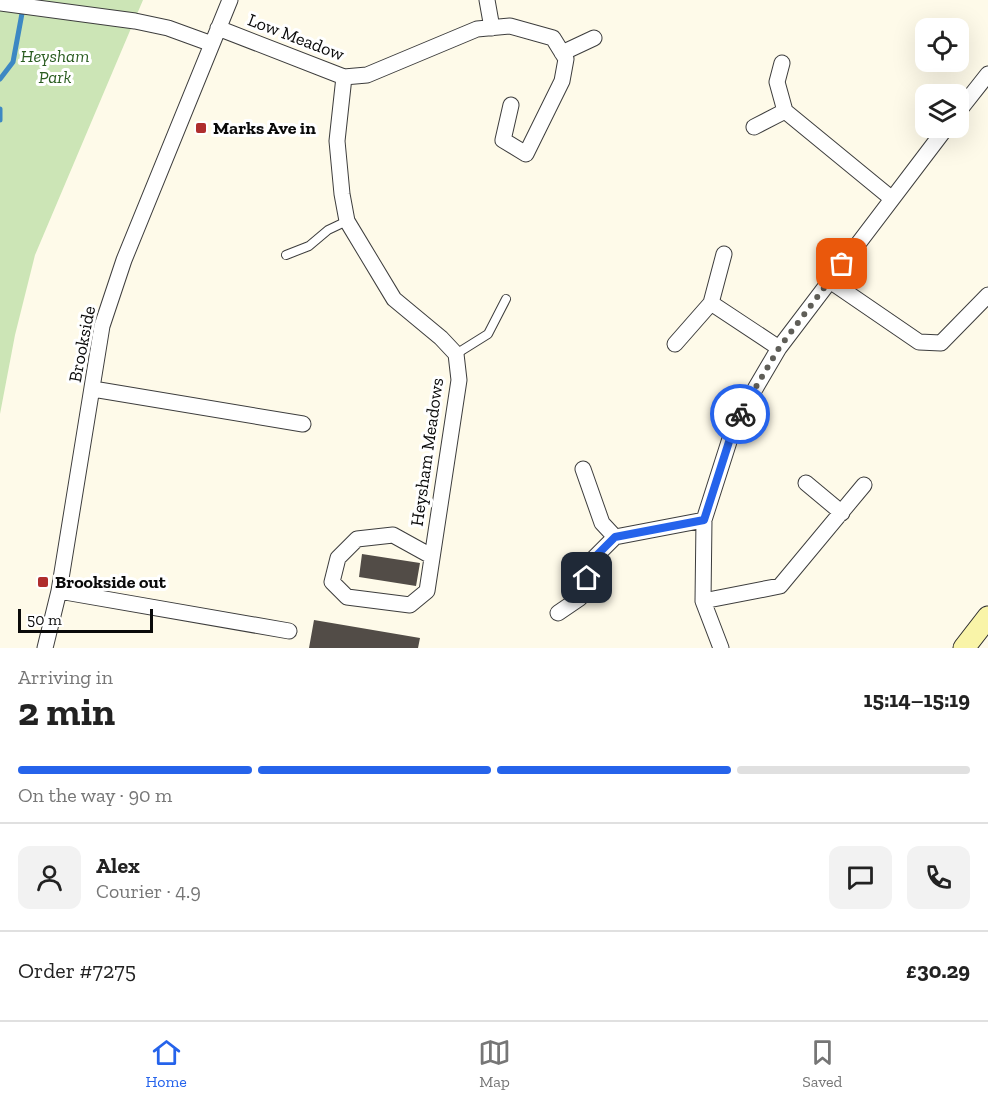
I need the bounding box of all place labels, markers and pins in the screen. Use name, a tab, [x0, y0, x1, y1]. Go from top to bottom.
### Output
place label: Marks Ave in	[213, 117, 316, 139]
marker: Marks Ave in	[194, 121, 208, 135]
pin	[816, 238, 867, 289]
pin	[561, 552, 612, 603]
place label: Brookside out	[55, 571, 167, 593]
marker: Brookside out	[36, 575, 50, 589]

